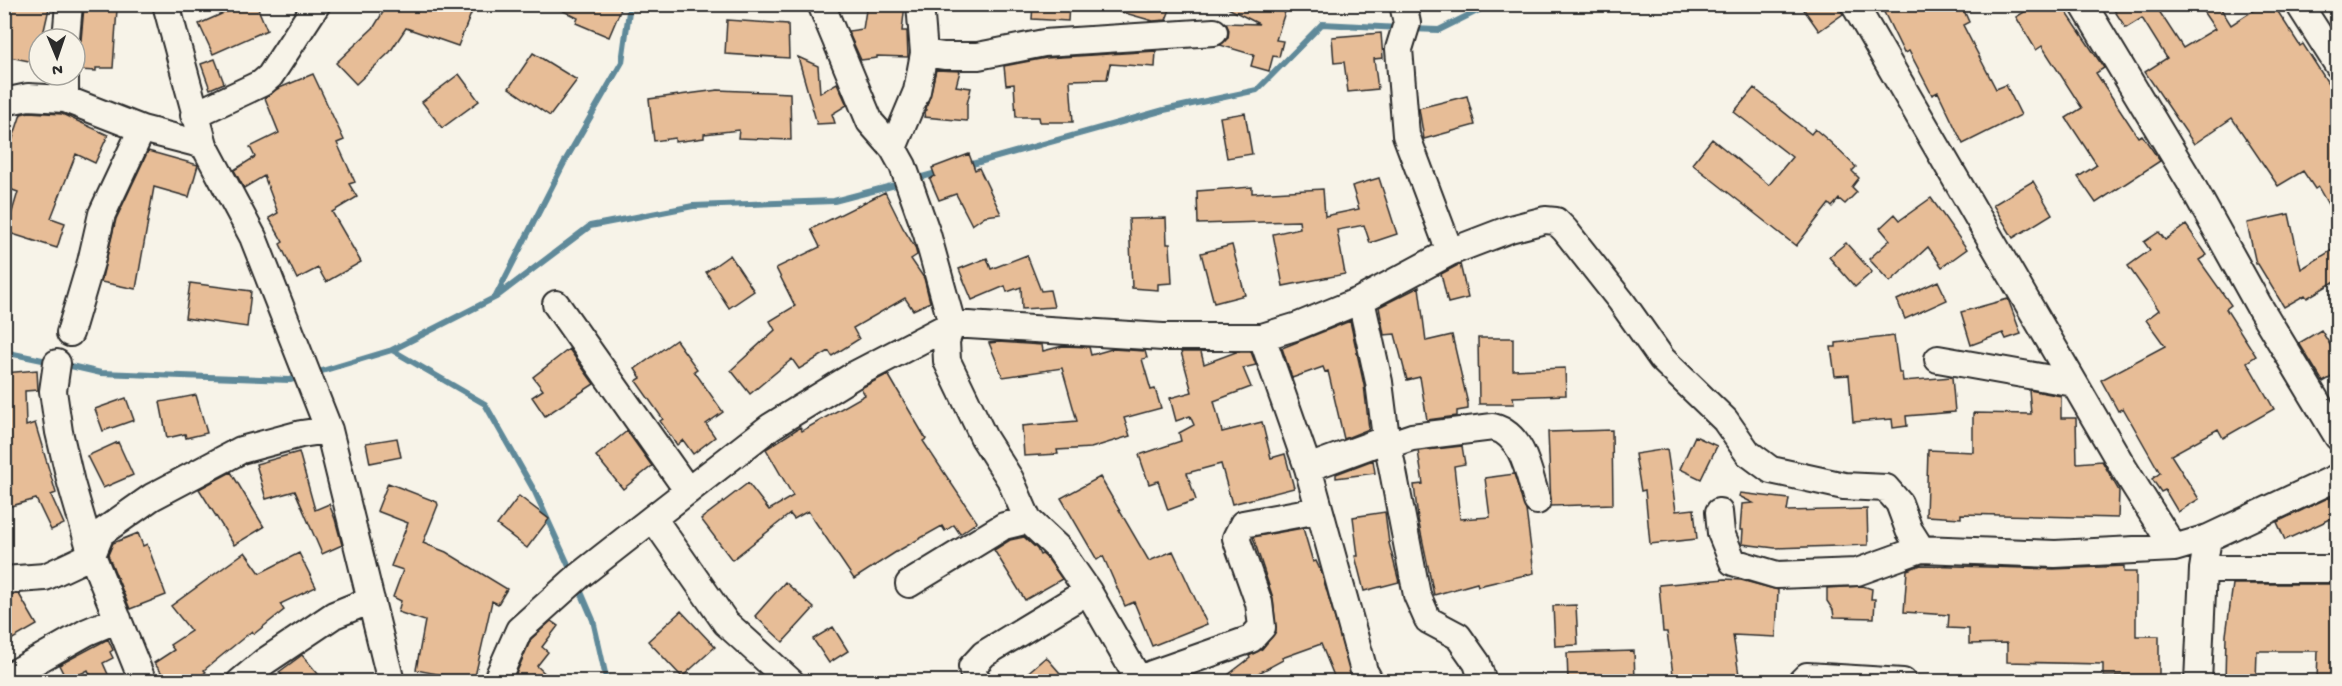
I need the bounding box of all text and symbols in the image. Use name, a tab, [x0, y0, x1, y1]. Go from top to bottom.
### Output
north arrow	[27, 27, 87, 87]
text: N	[51, 59, 63, 78]

